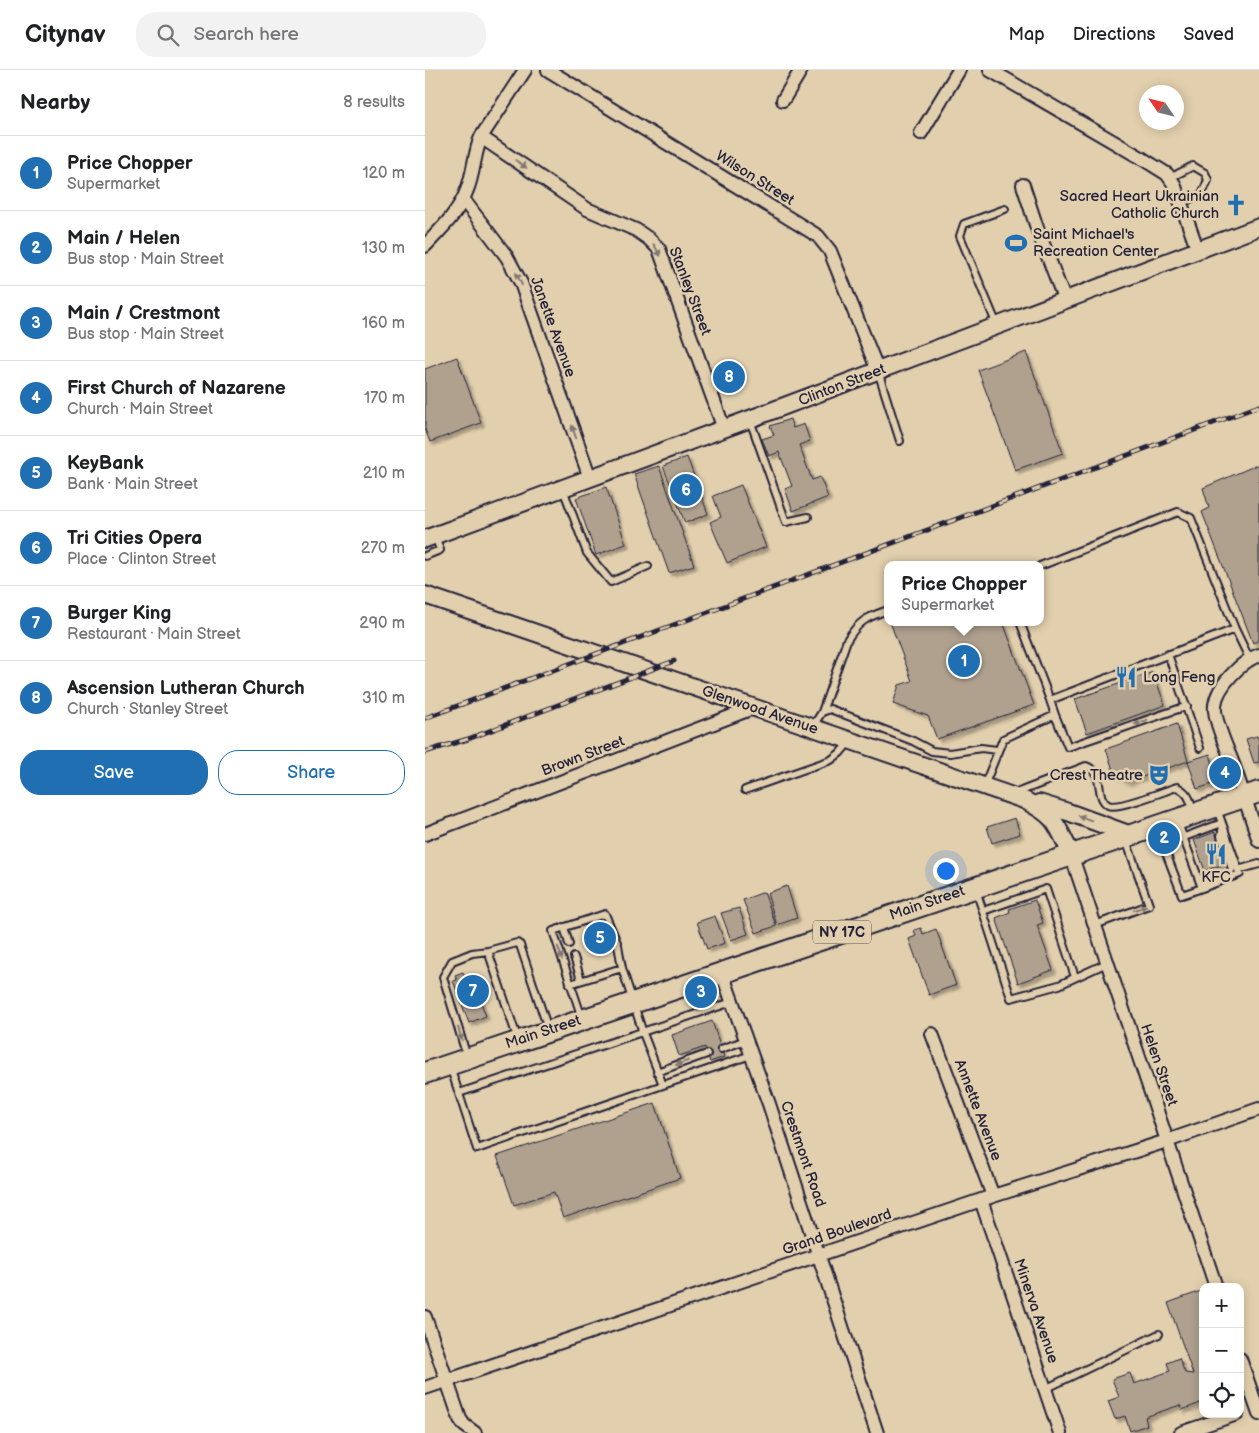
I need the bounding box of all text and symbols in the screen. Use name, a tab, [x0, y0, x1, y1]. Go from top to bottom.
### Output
search box	[136, 12, 486, 57]
text: Citynav	[25, 20, 106, 49]
icon: search	[154, 21, 182, 49]
text: Search here	[194, 23, 299, 46]
text: Map	[1009, 24, 1045, 45]
text: Directions	[1073, 24, 1155, 45]
text: Saved	[1183, 24, 1234, 45]
north arrow	[1139, 85, 1184, 130]
text: Nearby	[20, 90, 90, 115]
text: 8 results	[343, 93, 405, 112]
street label: Wilson Street	[712, 146, 798, 210]
text: Price Chopper	[67, 152, 193, 175]
one-way arrow	[515, 159, 528, 169]
text: 1	[33, 164, 39, 183]
text: 120 m	[362, 164, 405, 183]
text: Supermarket	[67, 175, 160, 194]
place label: Sacred Heart Ukrainian Catholic Church	[1060, 187, 1219, 223]
church icon: Sacred Heart Ukrainian Catholic Church	[1223, 192, 1249, 218]
place label: Saint Michael's Recreation Center	[1033, 225, 1159, 261]
text: Main / Helen	[67, 227, 180, 250]
sports icon: Saint Michael's Recreation Center	[1003, 230, 1029, 256]
text: 2	[31, 239, 41, 258]
text: 130 m	[362, 239, 405, 258]
one-way arrow	[653, 243, 662, 257]
street label: Stanley Street	[664, 244, 716, 338]
text: Bus stop · Main Street	[67, 250, 224, 269]
one-way arrow	[514, 272, 522, 286]
street label: Janette Avenue	[526, 274, 580, 380]
text: Main / Crestmont	[67, 302, 220, 325]
text: 3	[31, 314, 41, 333]
text: 160 m	[362, 314, 405, 333]
text: Bus stop · Main Street	[67, 325, 224, 344]
pin: 8	[713, 358, 745, 396]
street label: Clinton Street	[796, 359, 889, 410]
text: First Church of Nazarene	[67, 377, 286, 400]
text: 4	[31, 389, 41, 408]
text: 170 m	[364, 389, 405, 408]
text: Church · Main Street	[67, 400, 213, 419]
one-way arrow	[570, 424, 577, 439]
text: KeyBank	[67, 452, 144, 475]
text: 5	[31, 464, 41, 483]
text: 210 m	[363, 464, 405, 483]
pin: 6	[670, 471, 702, 509]
text: Bank · Main Street	[67, 475, 198, 494]
text: Tri Cities Opera	[67, 527, 202, 550]
text: 6	[31, 539, 41, 558]
text: 270 m	[361, 539, 405, 558]
text: Place · Clinton Street	[67, 550, 216, 569]
popup	[884, 561, 1044, 626]
text: Price Chopper	[901, 573, 1027, 596]
text: Supermarket	[901, 596, 994, 615]
text: Burger King	[67, 602, 171, 625]
text: 7	[32, 614, 40, 633]
text: 290 m	[359, 614, 405, 633]
text: Restaurant · Main Street	[67, 625, 241, 644]
pin: 1	[948, 642, 980, 680]
restaurant icon: Long Feng	[1113, 664, 1139, 690]
place label: Long Feng	[1143, 668, 1215, 687]
text: Ascension Lutheran Church	[67, 677, 305, 700]
street label: Glenwood Avenue	[699, 681, 821, 739]
text: 8	[31, 689, 41, 708]
text: 310 m	[362, 689, 405, 708]
text: Church · Stanley Street	[67, 700, 228, 719]
one-way arrow	[1133, 719, 1148, 726]
street label: Brown Street	[539, 731, 628, 781]
button: Save	[20, 750, 208, 795]
button: Share	[218, 750, 405, 795]
pin: 4	[1209, 754, 1241, 792]
theatre icon: Crest Theatre	[1146, 762, 1172, 788]
place label: Crest Theatre	[1050, 766, 1143, 785]
one-way arrow	[1077, 814, 1092, 822]
pin: 2	[1148, 819, 1180, 857]
restaurant icon: KFC	[1203, 841, 1229, 867]
your location	[933, 858, 959, 884]
place label: KFC	[1201, 868, 1231, 887]
street label: Main Street	[887, 881, 967, 925]
one-way arrow	[1133, 904, 1148, 911]
pin: 5	[584, 919, 616, 957]
road number: NY 17C	[813, 920, 871, 944]
one-way arrow	[556, 946, 564, 961]
pin: 7	[457, 972, 489, 1010]
pin: 3	[685, 973, 717, 1011]
street label: Main Street	[503, 1011, 584, 1053]
street label: Helen Street	[1136, 1022, 1182, 1109]
one-way arrow	[456, 1026, 464, 1042]
street label: Annette Avenue	[950, 1057, 1006, 1163]
one-way arrow	[675, 1060, 690, 1067]
street label: Crestmont Road	[776, 1098, 830, 1210]
street label: Grand Boulevard	[780, 1204, 894, 1260]
street label: Minerva Avenue	[1009, 1256, 1063, 1366]
map controls	[1199, 1283, 1244, 1418]
button: +	[1199, 1283, 1244, 1328]
button: −	[1199, 1328, 1244, 1373]
button: locate	[1199, 1373, 1244, 1418]

